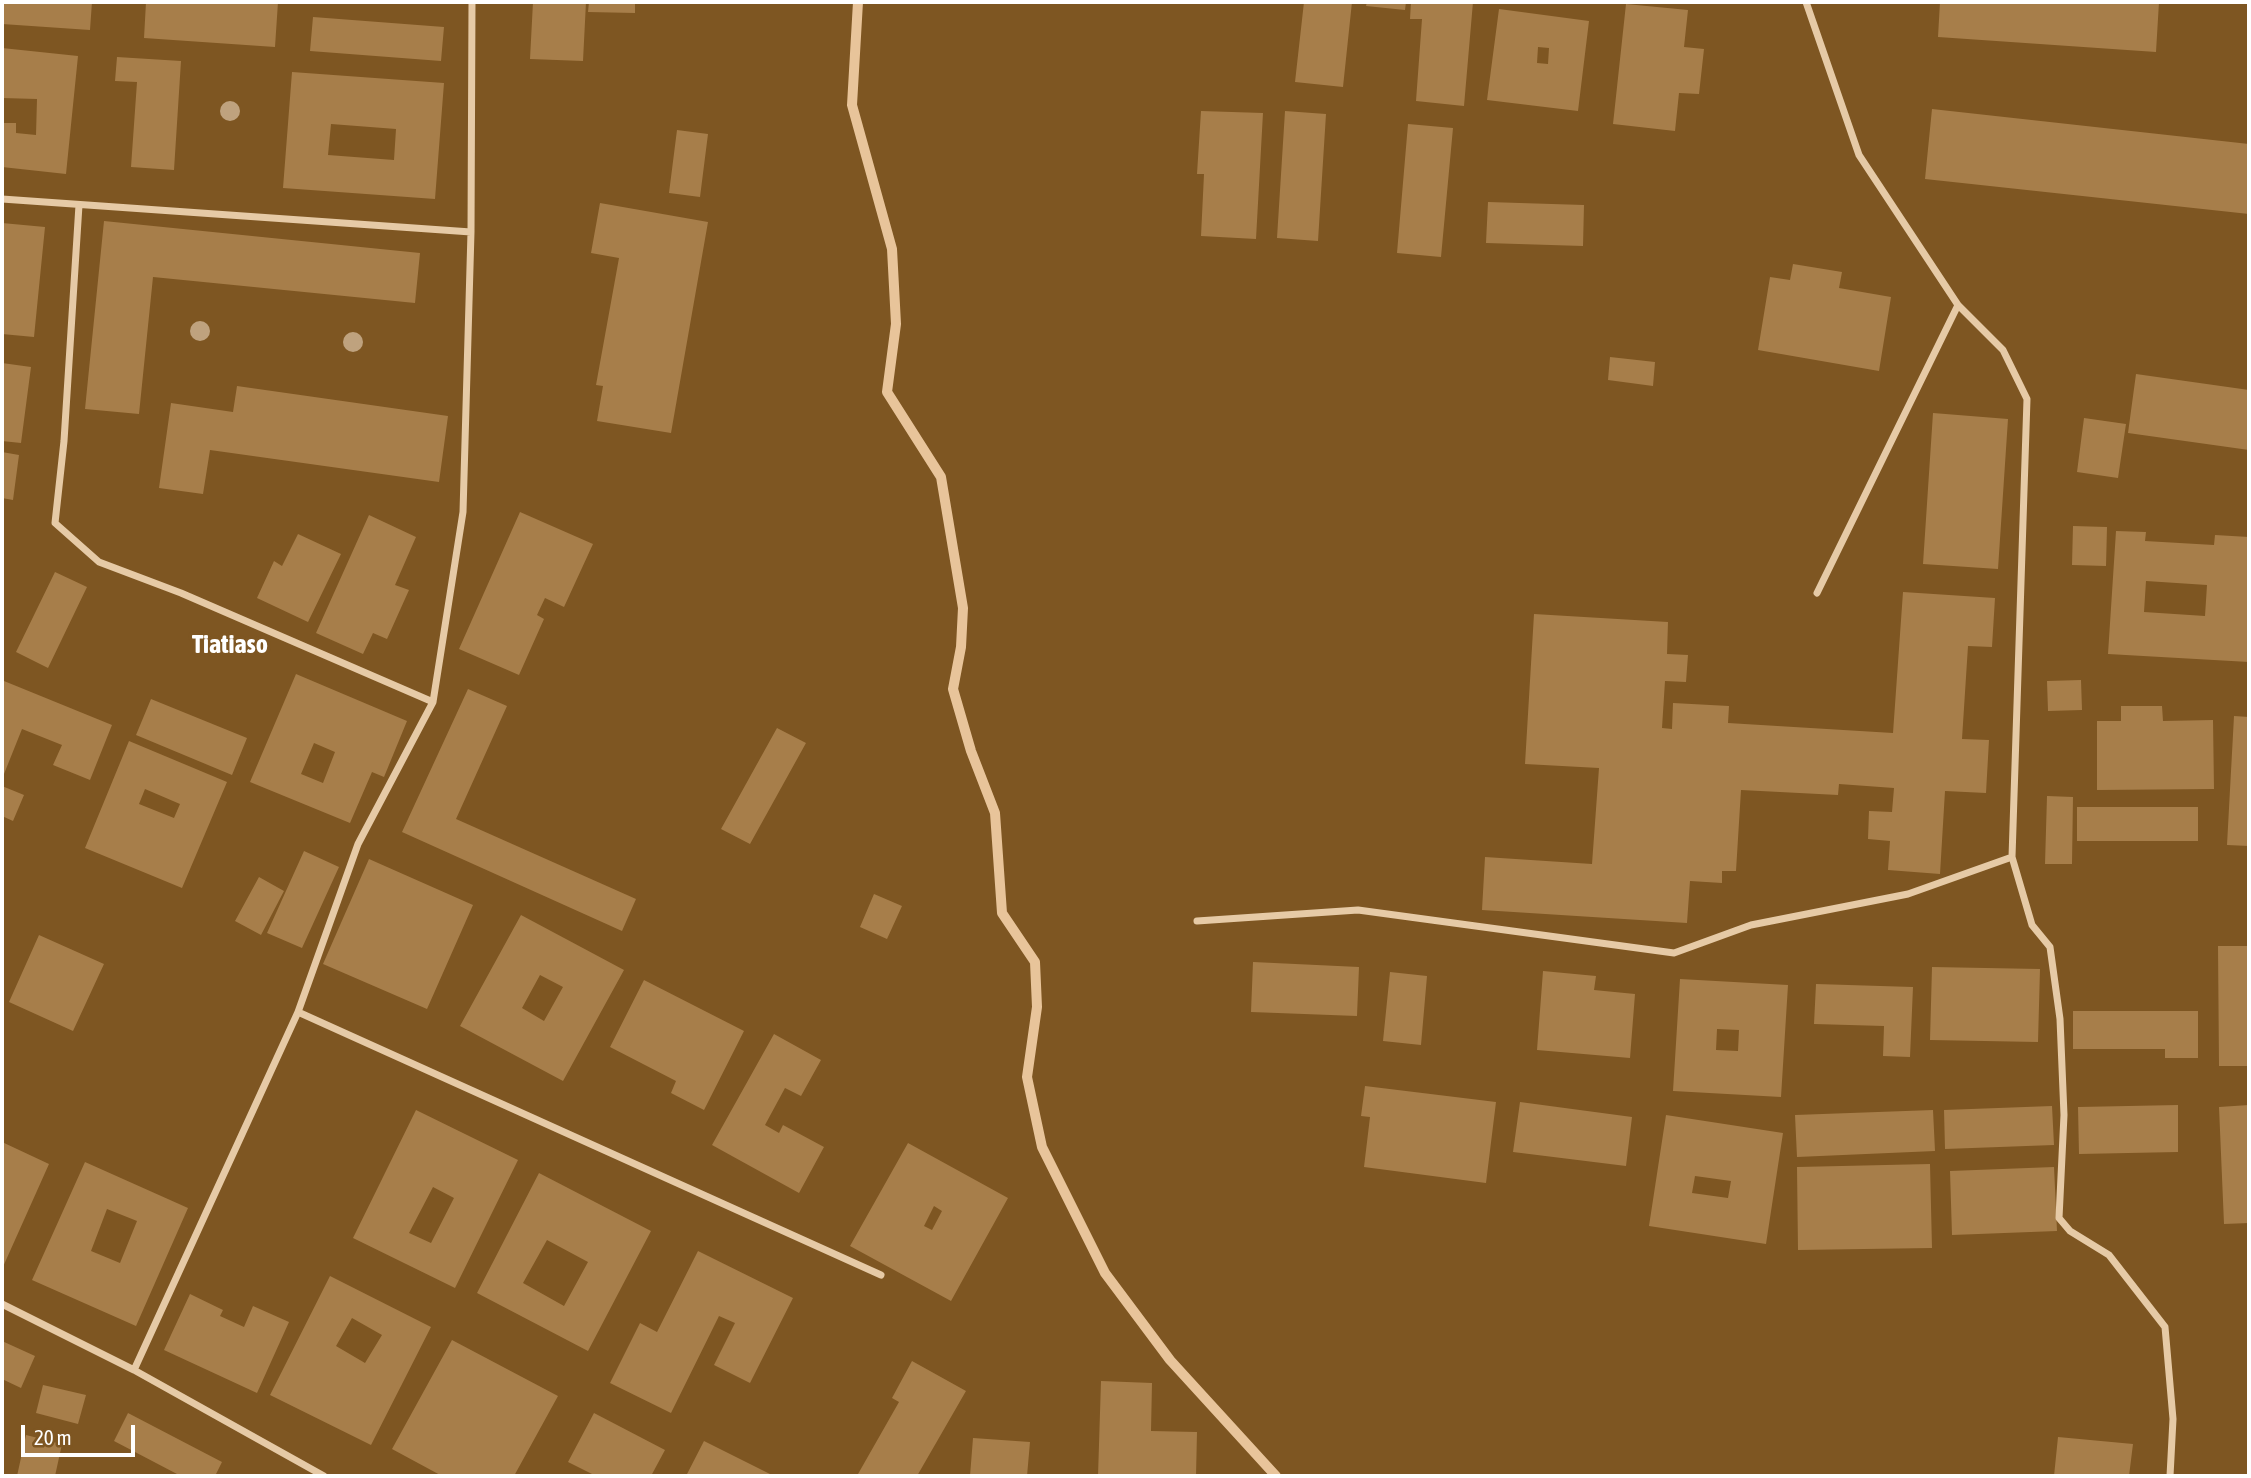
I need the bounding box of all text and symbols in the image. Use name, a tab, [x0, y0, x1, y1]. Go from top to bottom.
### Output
district label: Tiatiaso	[192, 629, 268, 661]
scale bar	[24, 1412, 138, 1456]
text: 20 m	[34, 1425, 72, 1449]

